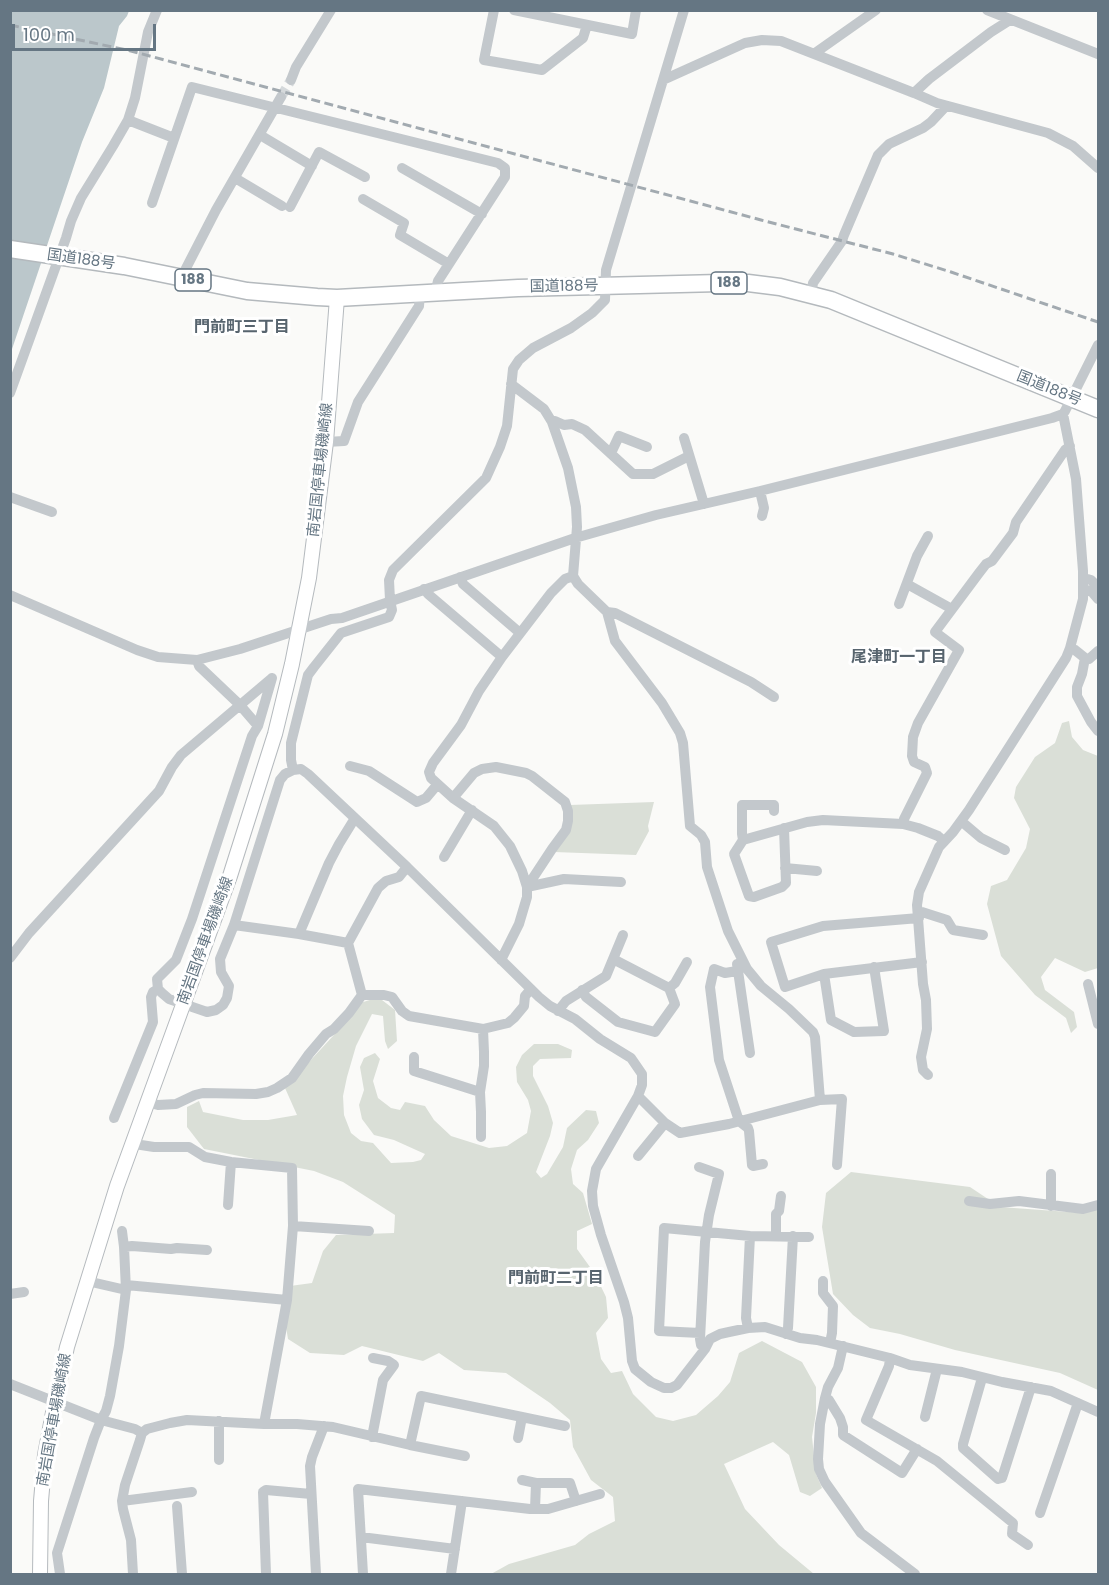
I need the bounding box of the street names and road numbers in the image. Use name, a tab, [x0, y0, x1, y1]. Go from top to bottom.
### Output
street label: 国道188号	[46, 246, 116, 274]
road number: 188	[175, 269, 211, 291]
road number: 188	[711, 272, 747, 294]
street label: 国道188号	[529, 277, 599, 297]
street label: 国道188号	[1014, 368, 1084, 410]
street label: 南岩国停車場磯崎線	[305, 402, 337, 538]
street label: 南岩国停車場磯崎線	[174, 874, 238, 1008]
street label: 南岩国停車場磯崎線	[34, 1352, 76, 1488]

